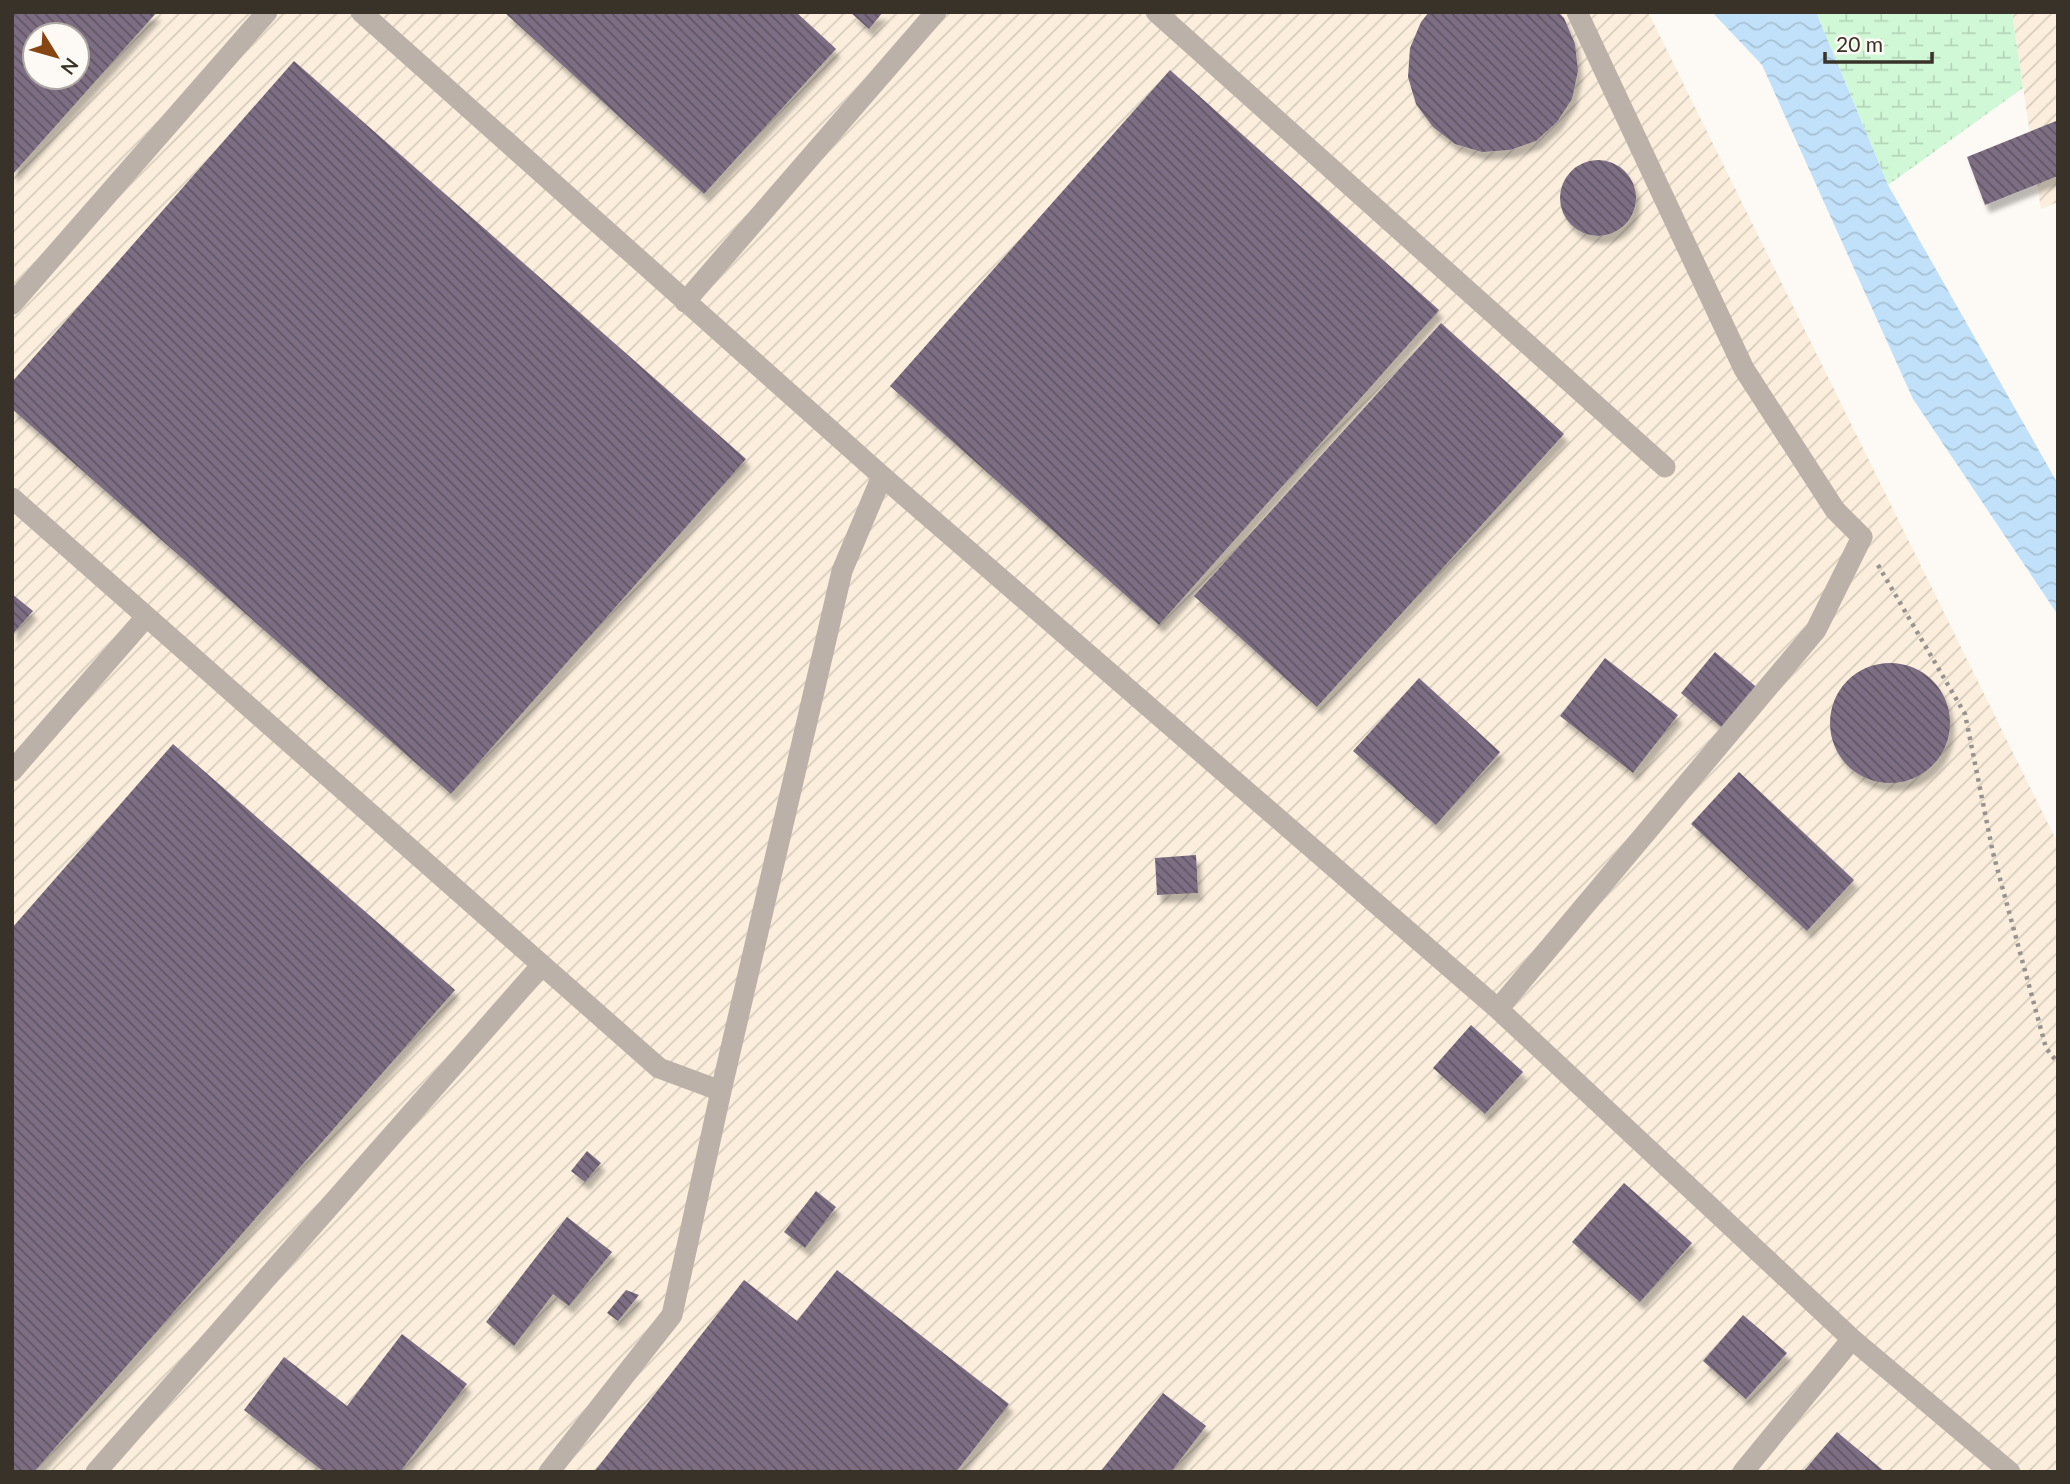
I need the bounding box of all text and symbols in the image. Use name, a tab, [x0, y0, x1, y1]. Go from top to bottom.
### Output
north arrow	[21, 21, 91, 91]
scale bar	[1825, 21, 1932, 65]
text: 20 m	[1836, 31, 1883, 56]
text: N	[56, 54, 84, 79]

